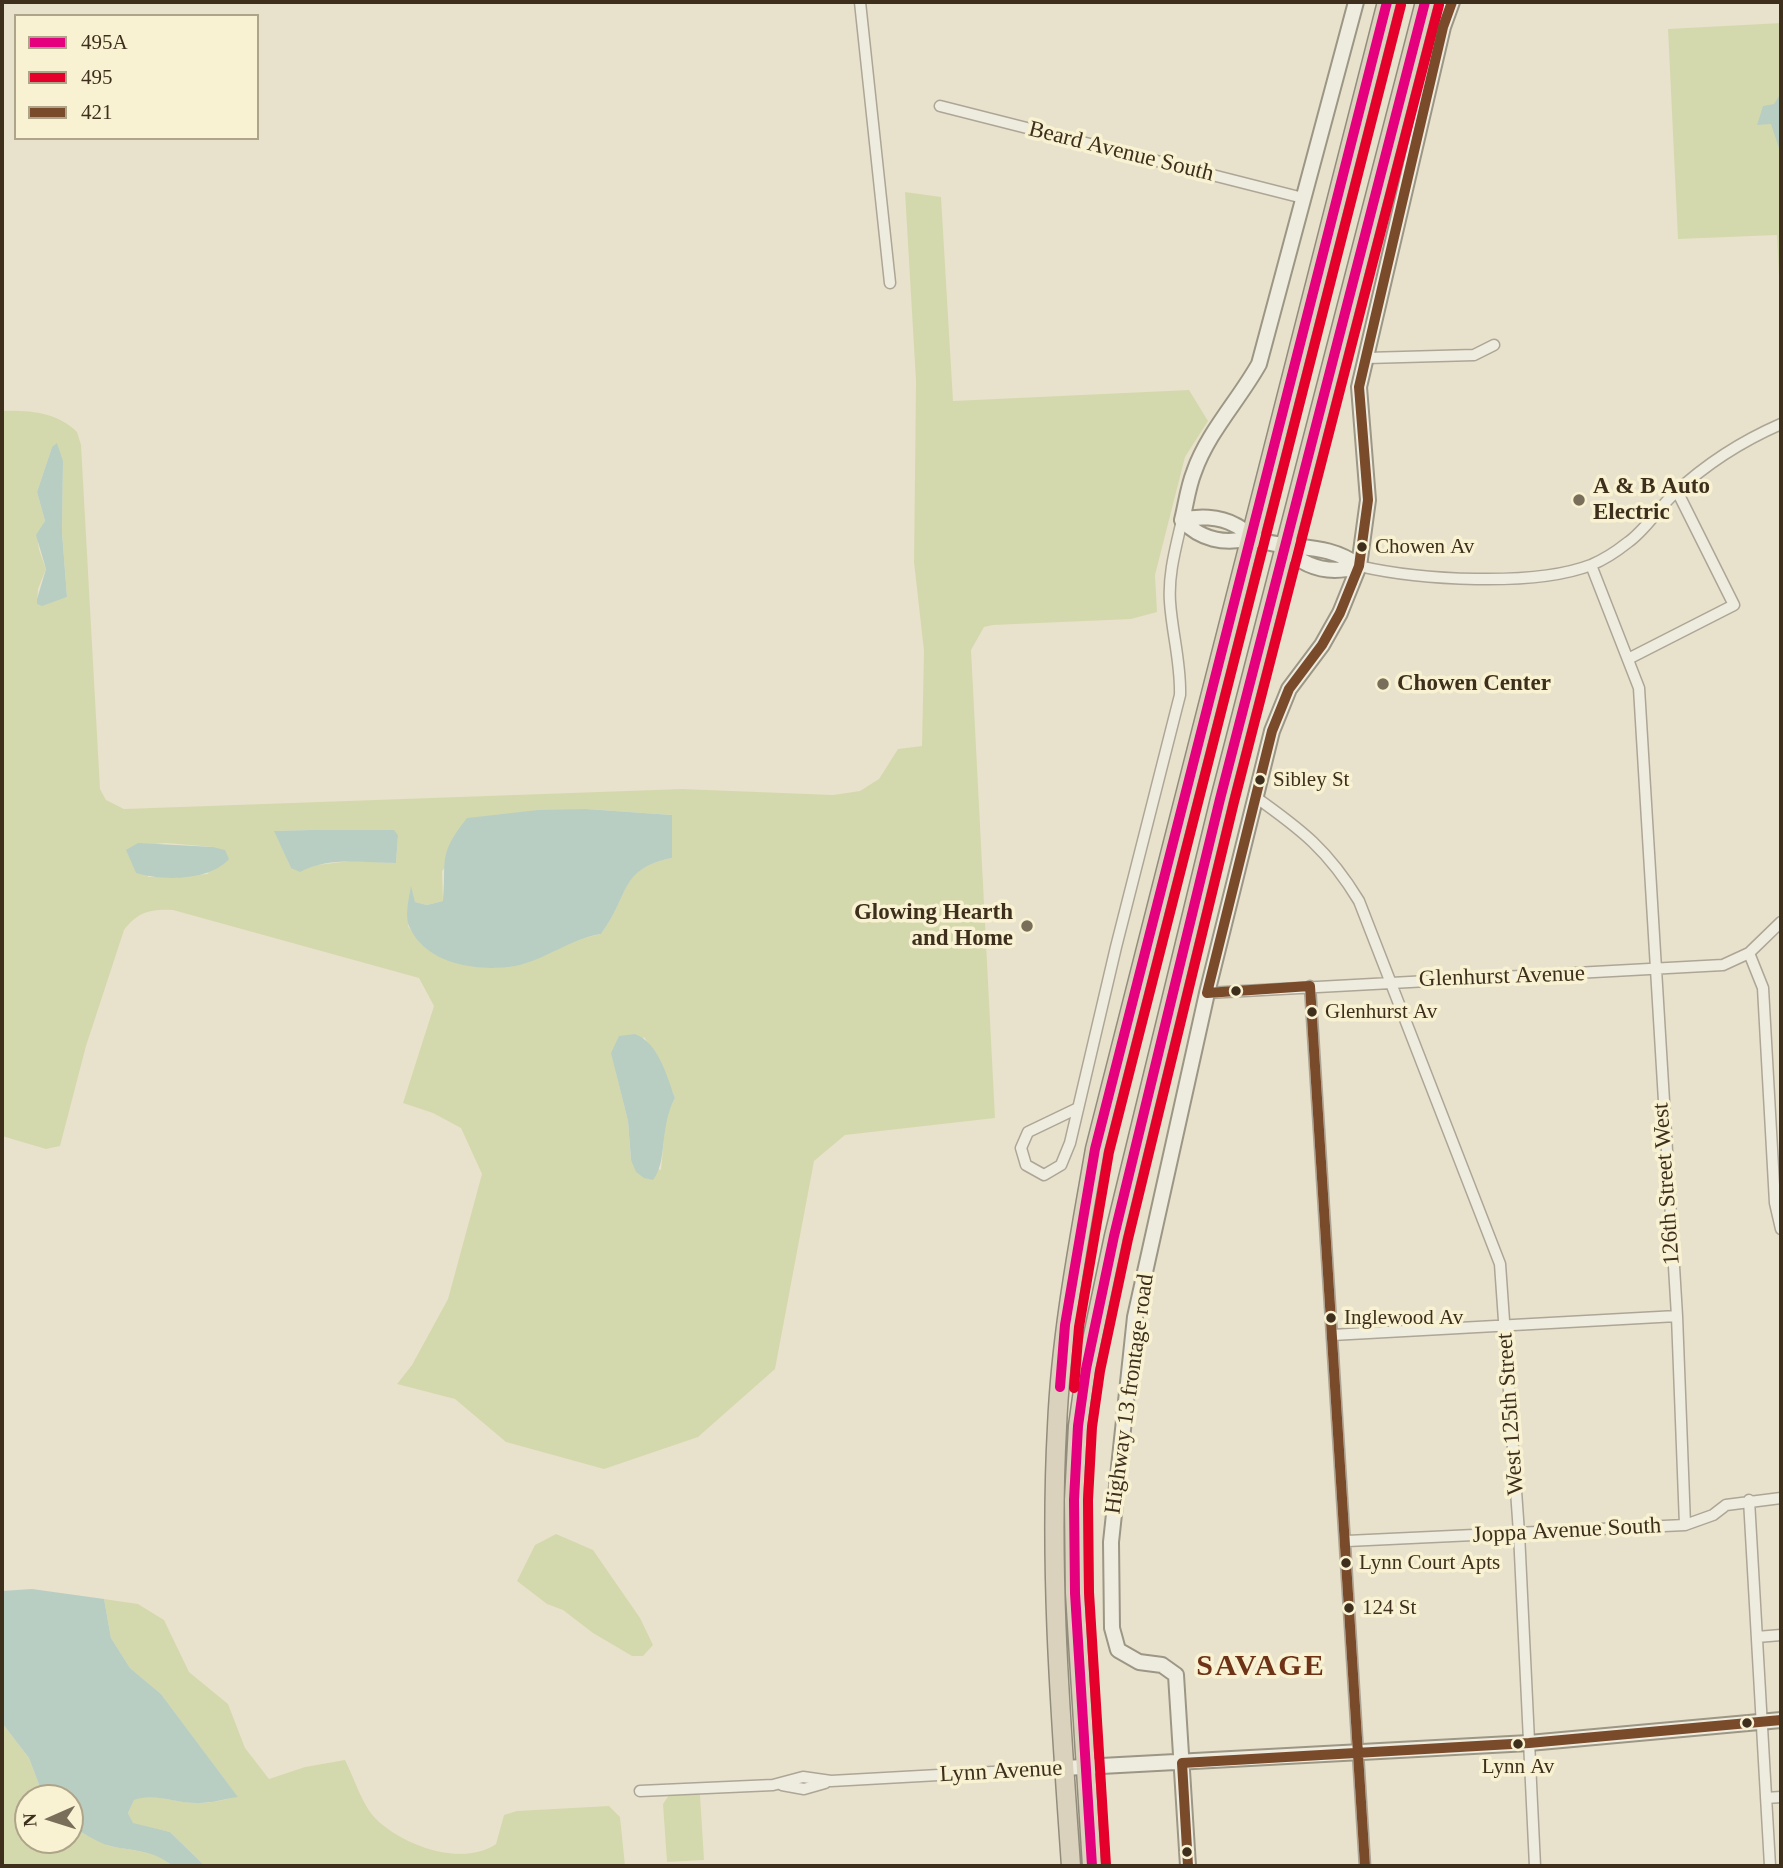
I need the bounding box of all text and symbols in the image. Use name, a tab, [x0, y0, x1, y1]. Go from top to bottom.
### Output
legend	[14, 14, 259, 140]
text: 495A	[81, 30, 128, 54]
text: 495	[81, 65, 113, 89]
text: 421	[81, 100, 113, 124]
street label: Beard Avenue South	[1026, 116, 1216, 188]
place label: A & B Auto Electric	[1593, 473, 1710, 527]
marker: A & B Auto Electric	[1571, 492, 1587, 508]
place label: Chowen Av	[1375, 534, 1474, 560]
marker: Chowen Av	[1355, 540, 1369, 554]
place label: Chowen Center	[1397, 670, 1551, 698]
marker: Chowen Center	[1375, 676, 1391, 692]
place label: Sibley St	[1273, 767, 1349, 793]
marker: Sibley St	[1253, 773, 1267, 787]
place label: Glowing Hearth and Home	[854, 899, 1013, 953]
marker: Glowing Hearth and Home	[1019, 918, 1035, 934]
street label: Glenhurst Avenue	[1418, 960, 1586, 994]
unlabelled marker	[1229, 984, 1243, 998]
place label: Glenhurst Av	[1325, 999, 1437, 1025]
marker: Glenhurst Av	[1305, 1005, 1319, 1019]
street label: 126th Street West	[1648, 1102, 1686, 1266]
street label: Highway 13 frontage road	[1099, 1272, 1161, 1516]
place label: Inglewood Av	[1344, 1305, 1463, 1331]
marker: Inglewood Av	[1324, 1311, 1338, 1325]
street label: West 125th Street	[1492, 1332, 1530, 1496]
street label: Joppa Avenue South	[1472, 1512, 1662, 1550]
place label: Lynn Court Apts	[1359, 1550, 1500, 1576]
marker: Lynn Court Apts	[1339, 1556, 1353, 1570]
place label: 124 St	[1362, 1595, 1416, 1621]
marker: 124 St	[1342, 1601, 1356, 1615]
district label: SAVAGE	[1197, 1649, 1325, 1685]
unlabelled marker	[1740, 1716, 1754, 1730]
marker: Lynn Av	[1511, 1737, 1525, 1751]
place label: Lynn Av	[1482, 1754, 1554, 1780]
street label: Lynn Avenue	[939, 1755, 1063, 1789]
north arrow	[14, 1784, 84, 1854]
text: N	[19, 1813, 40, 1827]
unlabelled marker	[1180, 1845, 1194, 1859]

